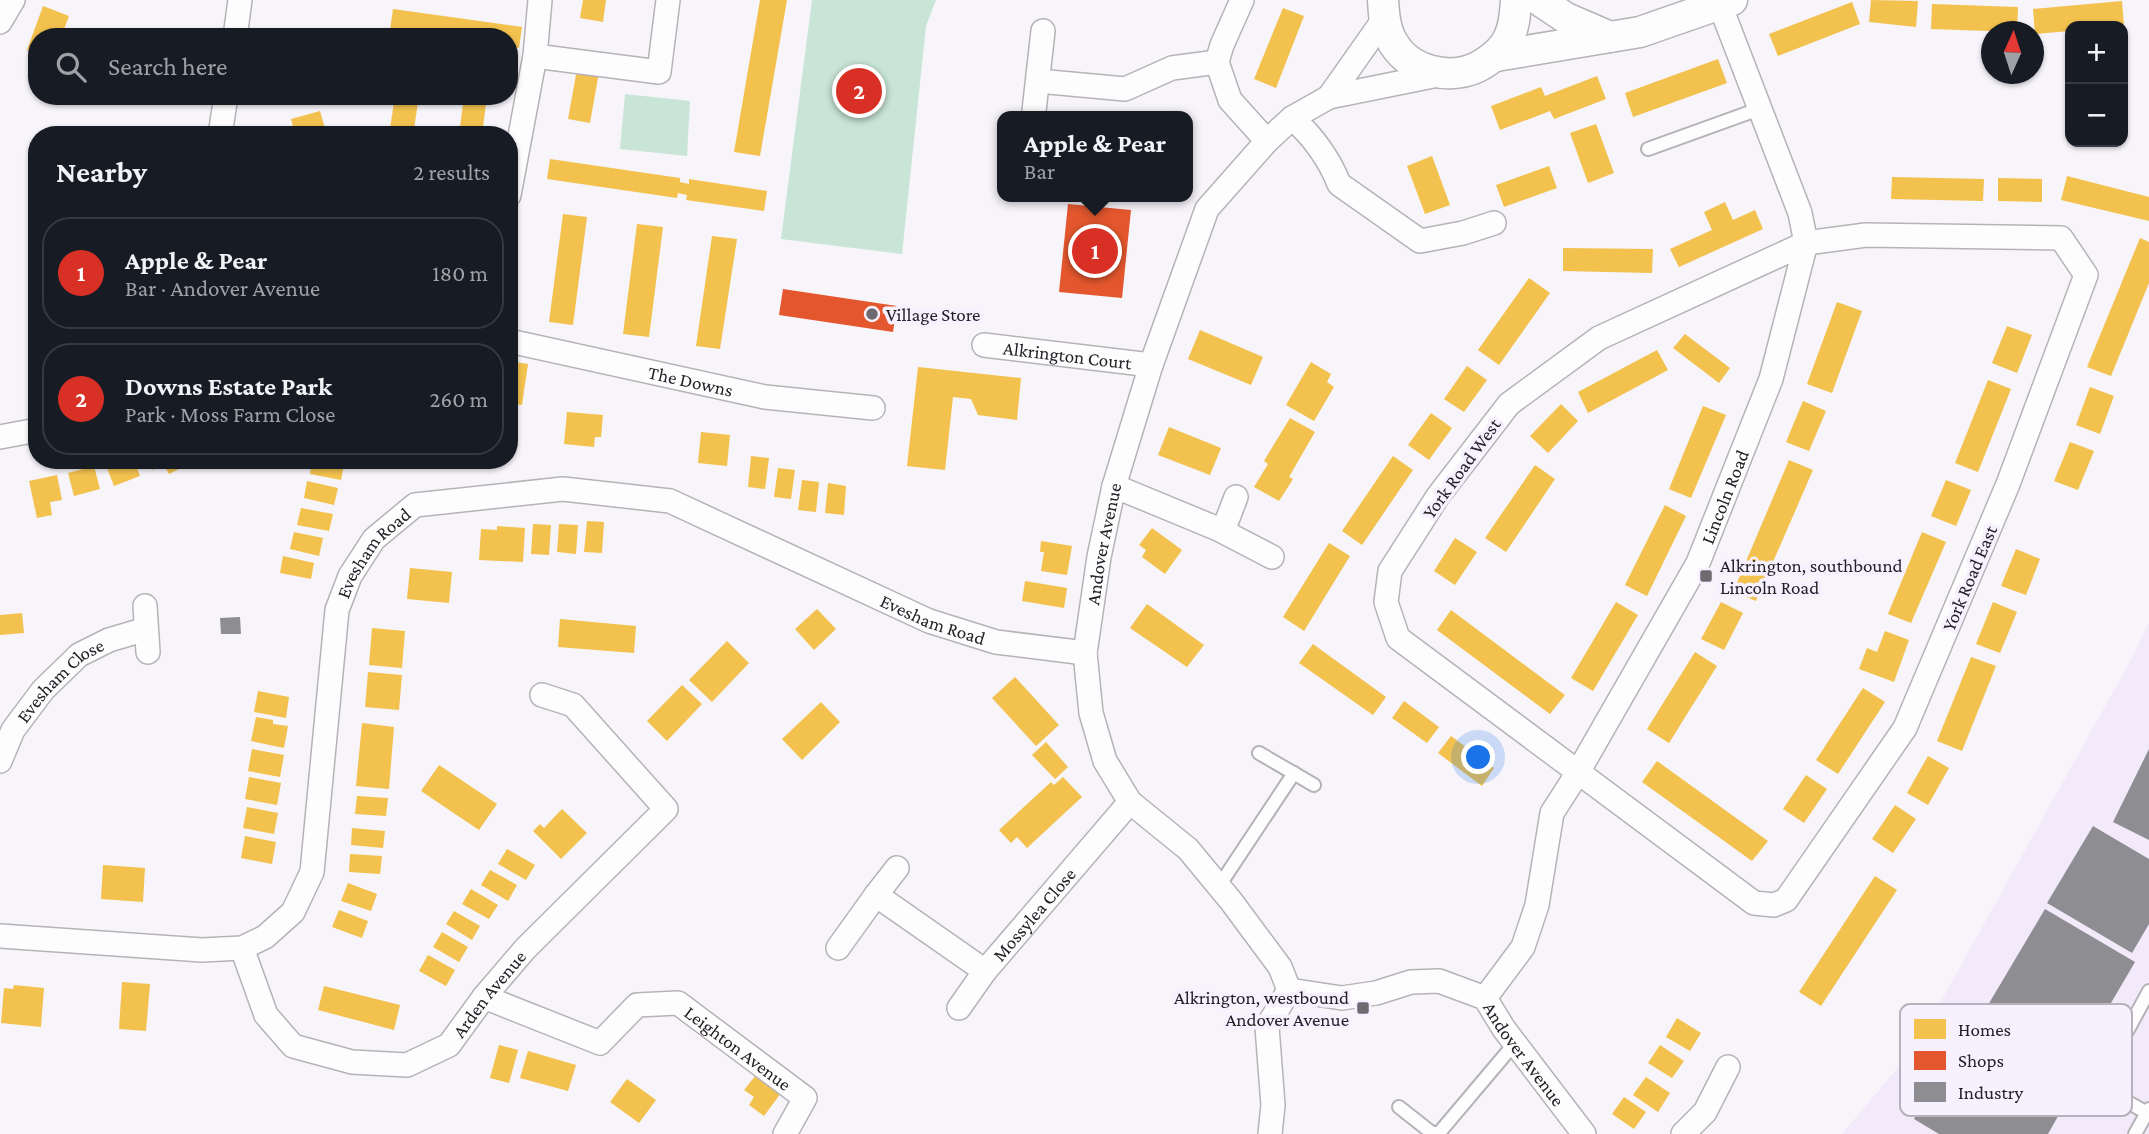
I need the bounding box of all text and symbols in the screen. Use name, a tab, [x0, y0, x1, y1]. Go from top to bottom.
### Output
north arrow	[1981, 21, 2044, 84]
map controls	[2065, 21, 2128, 147]
button: +	[2065, 21, 2128, 84]
search box	[28, 28, 518, 105]
icon: search	[52, 48, 90, 86]
text: Search here	[108, 52, 227, 81]
pin: 2	[836, 65, 882, 117]
button: −	[2065, 84, 2128, 147]
popup	[997, 111, 1193, 202]
text: Apple & Pear	[1024, 129, 1166, 158]
text: Nearby	[56, 155, 147, 188]
text: Bar	[1024, 158, 1055, 184]
text: 2 results	[413, 159, 490, 185]
pin: 1	[1072, 225, 1118, 277]
text: Apple & Pear	[125, 246, 268, 275]
text: 1	[77, 260, 85, 286]
text: 180 m	[432, 260, 488, 286]
text: Bar · Andover Avenue	[125, 275, 320, 301]
place label: Village Store	[886, 304, 980, 325]
marker: Village Store	[864, 306, 880, 322]
street label: Alkrington Court	[1002, 337, 1133, 374]
street label: The Downs	[646, 362, 735, 401]
text: Downs Estate Park	[125, 372, 332, 401]
text: 2	[75, 386, 87, 412]
text: 260 m	[430, 386, 488, 412]
text: Park · Moss Farm Close	[125, 401, 335, 427]
street label: York Road West	[1418, 414, 1505, 522]
street label: Lincoln Road	[1697, 447, 1753, 547]
street label: Andover Avenue	[1082, 481, 1125, 606]
street label: Evesham Road	[333, 503, 415, 601]
street label: York Road East	[1938, 522, 2001, 634]
place label: Alkrington, southbound Lincoln Road	[1720, 555, 1903, 598]
marker: Alkrington, southbound Lincoln Road	[1698, 568, 1714, 584]
street label: Evesham Road	[877, 590, 988, 649]
street label: Evesham Close	[13, 634, 107, 727]
your location	[1461, 740, 1495, 774]
street label: Mossylea Close	[988, 864, 1080, 965]
street label: Arden Avenue	[448, 946, 530, 1042]
place label: Alkrington, westbound Andover Avenue	[1174, 987, 1349, 1030]
street label: Andover Avenue	[1479, 998, 1569, 1110]
marker: Alkrington, westbound Andover Avenue	[1355, 1000, 1371, 1016]
street label: Leighton Avenue	[680, 1002, 795, 1095]
legend	[1900, 1004, 2132, 1116]
text: Homes	[1958, 1019, 2011, 1040]
text: Shops	[1958, 1050, 2004, 1071]
text: Industry	[1958, 1082, 2024, 1103]

